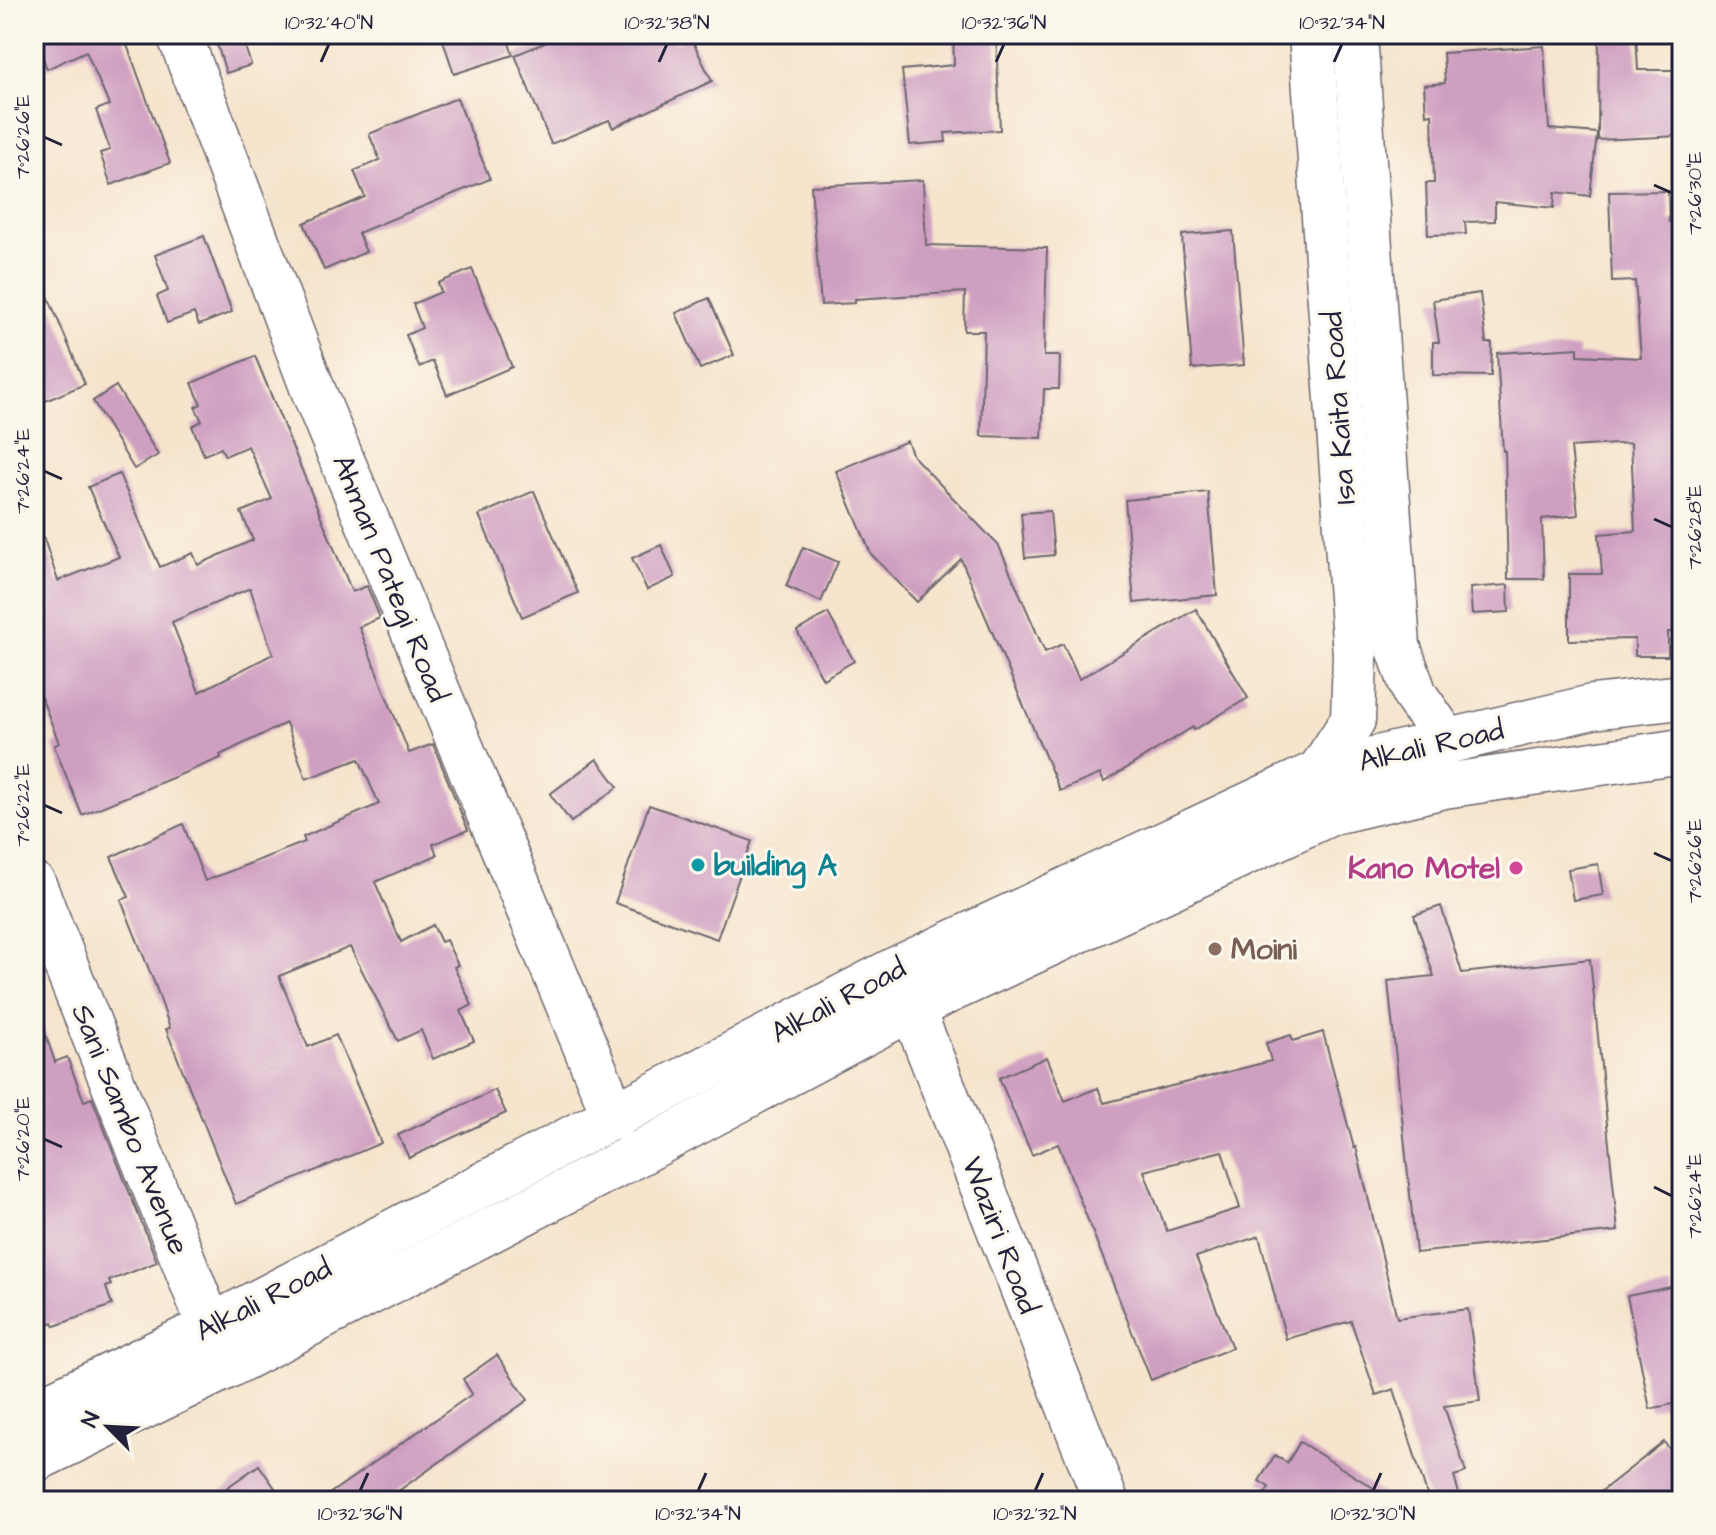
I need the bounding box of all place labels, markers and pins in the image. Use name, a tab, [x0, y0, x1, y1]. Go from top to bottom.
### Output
place label: building A	[714, 845, 838, 889]
place label: Kano Motel	[1348, 848, 1500, 890]
marker: building A	[689, 856, 707, 874]
marker: Kano Motel	[1507, 859, 1525, 877]
place label: Moini	[1231, 929, 1297, 971]
marker: Moini	[1206, 940, 1224, 958]

